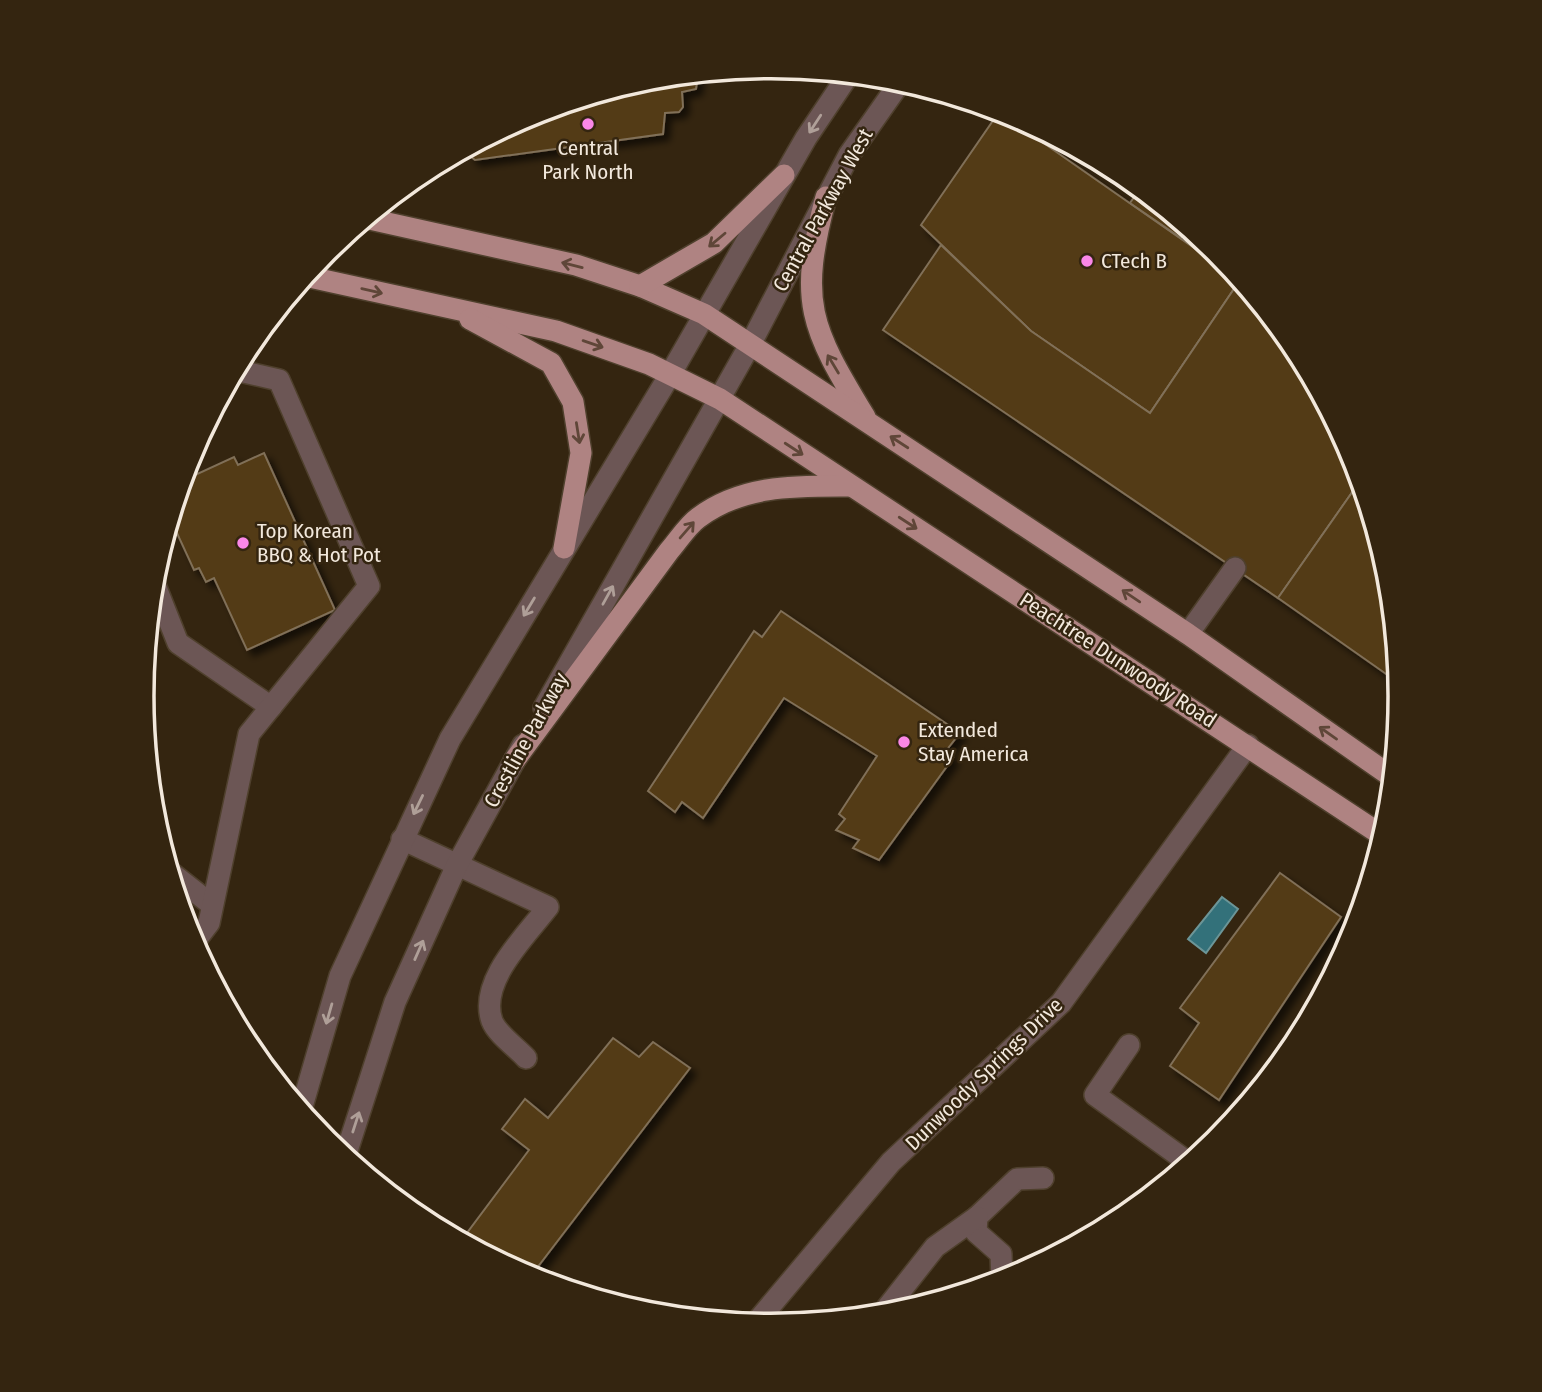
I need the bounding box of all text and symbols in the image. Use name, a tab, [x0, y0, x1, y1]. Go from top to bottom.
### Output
one-way arrow	[808, 114, 822, 133]
marker: Central Park North	[580, 116, 596, 132]
street label: Central Parkway West	[767, 124, 879, 296]
place label: Central Park North	[542, 135, 634, 185]
one-way arrow	[708, 231, 726, 247]
place label: CTech B	[1101, 248, 1167, 274]
marker: CTech B	[1079, 253, 1095, 269]
one-way arrow	[561, 258, 584, 271]
one-way arrow	[360, 285, 383, 298]
one-way arrow	[581, 339, 603, 351]
one-way arrow	[826, 354, 840, 374]
one-way arrow	[572, 421, 585, 444]
one-way arrow	[890, 435, 909, 449]
one-way arrow	[783, 442, 803, 456]
one-way arrow	[898, 516, 917, 531]
place label: Top Korean BBQ & Hot Pot	[257, 518, 381, 568]
one-way arrow	[679, 521, 695, 539]
marker: Top Korean BBQ & Hot Pot	[235, 535, 251, 551]
one-way arrow	[602, 585, 615, 606]
street label: Peachtree Dunwoody Road	[1015, 587, 1221, 733]
one-way arrow	[1122, 589, 1141, 603]
one-way arrow	[522, 597, 536, 617]
street label: Crestline Parkway	[478, 667, 574, 812]
place label: Extended Stay America	[918, 717, 1029, 767]
one-way arrow	[1319, 725, 1338, 740]
marker: Extended Stay America	[896, 734, 912, 750]
one-way arrow	[410, 794, 424, 815]
one-way arrow	[413, 940, 426, 961]
street label: Dunwoody Springs Drive	[900, 992, 1068, 1156]
one-way arrow	[321, 1003, 334, 1025]
one-way arrow	[351, 1111, 364, 1133]

